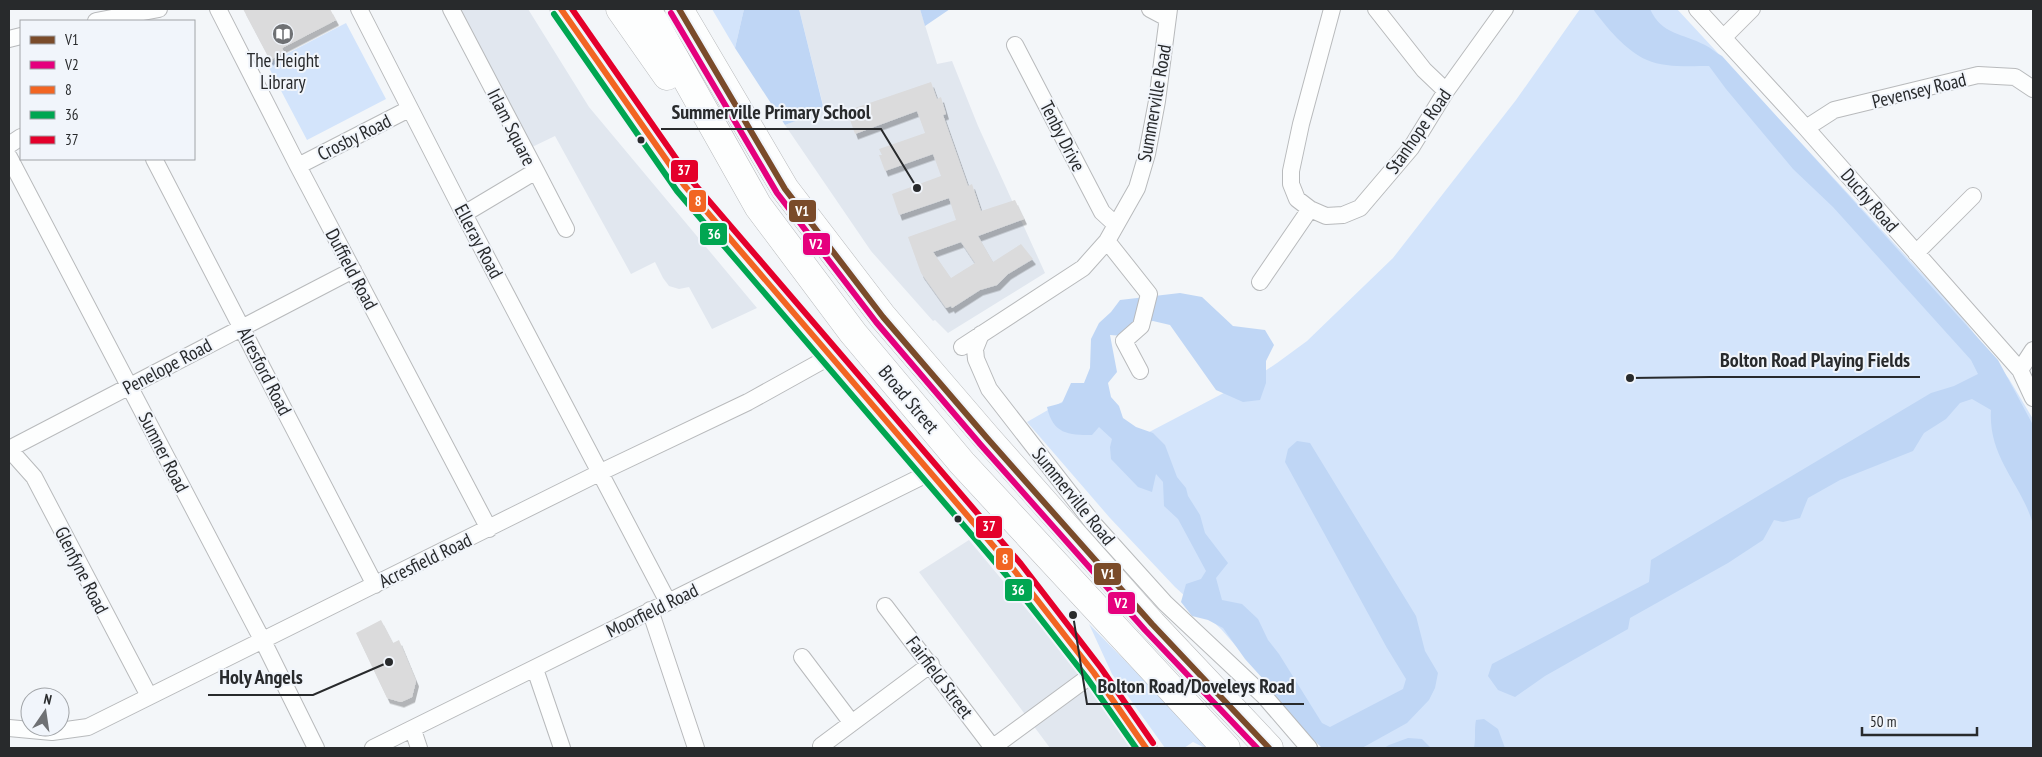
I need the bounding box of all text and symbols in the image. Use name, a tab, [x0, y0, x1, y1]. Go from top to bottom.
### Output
legend	[20, 20, 195, 160]
library icon: The Height Library	[271, 22, 295, 46]
text: V1	[64, 30, 79, 49]
street label: Summerville Road	[1132, 42, 1176, 164]
place label: The Height Library	[247, 48, 320, 94]
text: V2	[64, 55, 79, 74]
street label: Pevensey Road	[1869, 67, 1969, 113]
text: 8	[65, 80, 72, 99]
street label: Irlam Square	[482, 84, 542, 170]
street label: Stanhope Road	[1380, 84, 1456, 178]
callout: Summerville Primary School	[661, 94, 881, 129]
street label: Tenby Drive	[1035, 97, 1091, 175]
text: Summerville Primary School	[671, 99, 871, 125]
text: 36	[65, 105, 79, 124]
street label: Crosby Road	[313, 108, 395, 166]
text: 37	[65, 130, 79, 149]
unlabelled marker	[636, 135, 646, 145]
line badge: 37	[670, 159, 699, 183]
text: 37	[677, 161, 691, 179]
street label: Duchy Road	[1836, 163, 1904, 237]
line badge: 8	[688, 189, 707, 213]
text: 8	[695, 192, 701, 210]
line badge: V1	[788, 199, 817, 223]
street label: Elleray Road	[449, 200, 509, 282]
text: V1	[794, 202, 809, 220]
line badge: 36	[699, 222, 728, 246]
street label: Duffield Road	[321, 224, 383, 314]
text: 36	[707, 225, 721, 243]
line badge: V2	[802, 232, 831, 256]
text: V2	[808, 235, 823, 253]
street label: Alresford Road	[233, 323, 297, 419]
street label: Penelope Road	[118, 333, 216, 399]
callout: Bolton Road Playing Fields	[1710, 342, 1920, 377]
text: Bolton Road Playing Fields	[1720, 347, 1910, 373]
street label: Broad Street	[874, 360, 945, 439]
street label: Sumner Road	[134, 408, 194, 496]
street label: Summerville Road	[1027, 442, 1121, 550]
unlabelled marker	[953, 514, 963, 524]
line badge: 37	[975, 515, 1003, 539]
text: 37	[982, 517, 996, 535]
street label: Glenfyne Road	[50, 522, 114, 618]
street label: Acresfield Road	[375, 527, 475, 593]
line badge: 8	[995, 547, 1014, 571]
text: 8	[1002, 550, 1008, 568]
line badge: V1	[1093, 562, 1122, 586]
text: V1	[1100, 565, 1115, 583]
street label: Moorfield Road	[602, 578, 702, 642]
line badge: 36	[1004, 578, 1033, 602]
text: 36	[1011, 581, 1025, 599]
line badge: V2	[1107, 591, 1136, 615]
text: V2	[1113, 594, 1128, 612]
street label: Fairfield Street	[901, 631, 979, 724]
callout: Holy Angels	[208, 660, 313, 695]
text: Holy Angels	[219, 664, 303, 690]
callout: Bolton Road/Doveleys Road	[1087, 669, 1304, 704]
text: Bolton Road/Doveleys Road	[1097, 673, 1295, 699]
north arrow	[20, 687, 70, 737]
text: N	[42, 690, 54, 709]
scale bar	[1862, 704, 1977, 736]
text: 50 m	[1870, 712, 1896, 731]

